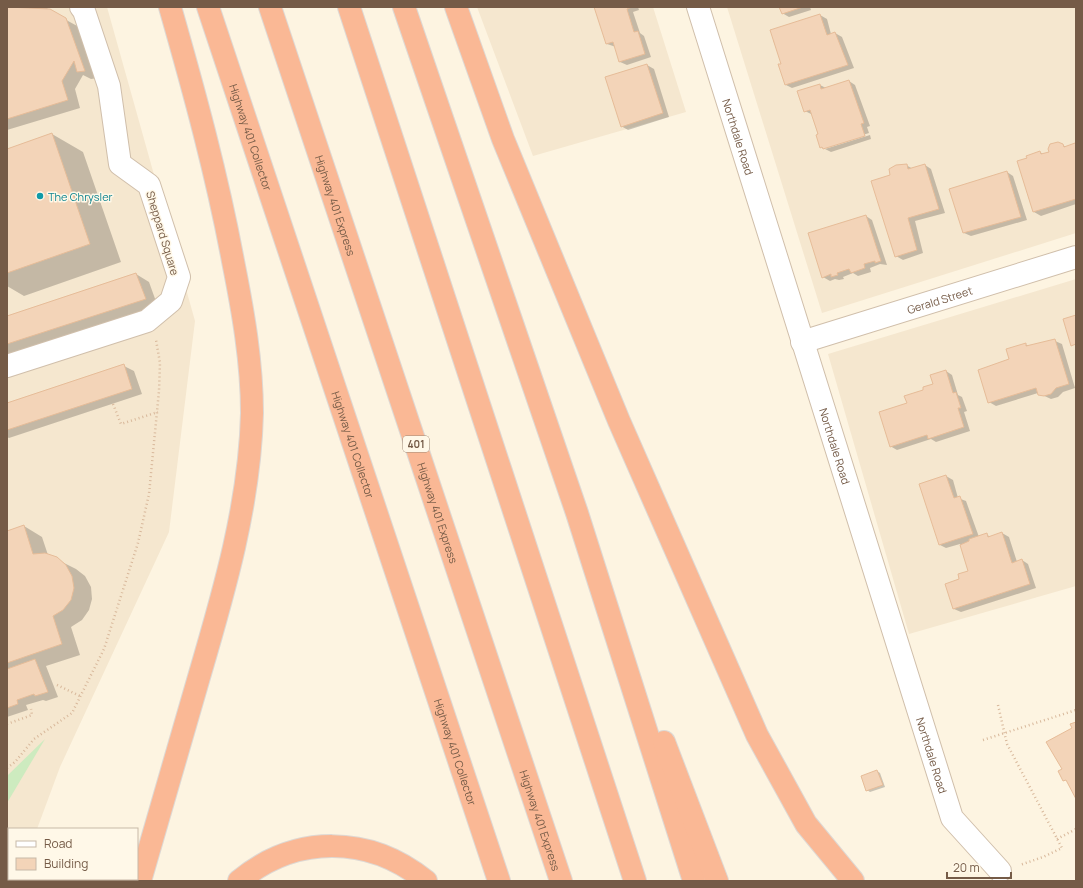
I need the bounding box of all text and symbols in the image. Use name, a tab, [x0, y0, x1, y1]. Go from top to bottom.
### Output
street label: Highway 401 Collector	[227, 82, 276, 192]
street label: Northdale Road	[720, 97, 758, 177]
street label: Highway 401 Express	[312, 153, 360, 258]
place label: The Chrysler	[48, 189, 113, 204]
street label: Sheppard Square	[143, 189, 183, 278]
marker: The Chrysler	[35, 191, 45, 201]
street label: Gerald Street	[905, 282, 974, 317]
street label: Highway 401 Collector	[329, 389, 378, 500]
street label: Northdale Road	[817, 406, 854, 486]
road number: 401	[403, 436, 429, 452]
street label: Highway 401 Express	[415, 460, 462, 565]
street label: Highway 401 Collector	[431, 697, 481, 807]
street label: Northdale Road	[913, 715, 951, 795]
street label: Highway 401 Express	[517, 768, 565, 873]
legend	[8, 828, 138, 880]
text: Road	[44, 835, 72, 852]
scale bar	[947, 854, 1011, 880]
text: Building	[44, 855, 88, 872]
text: 20 m	[953, 859, 980, 876]

